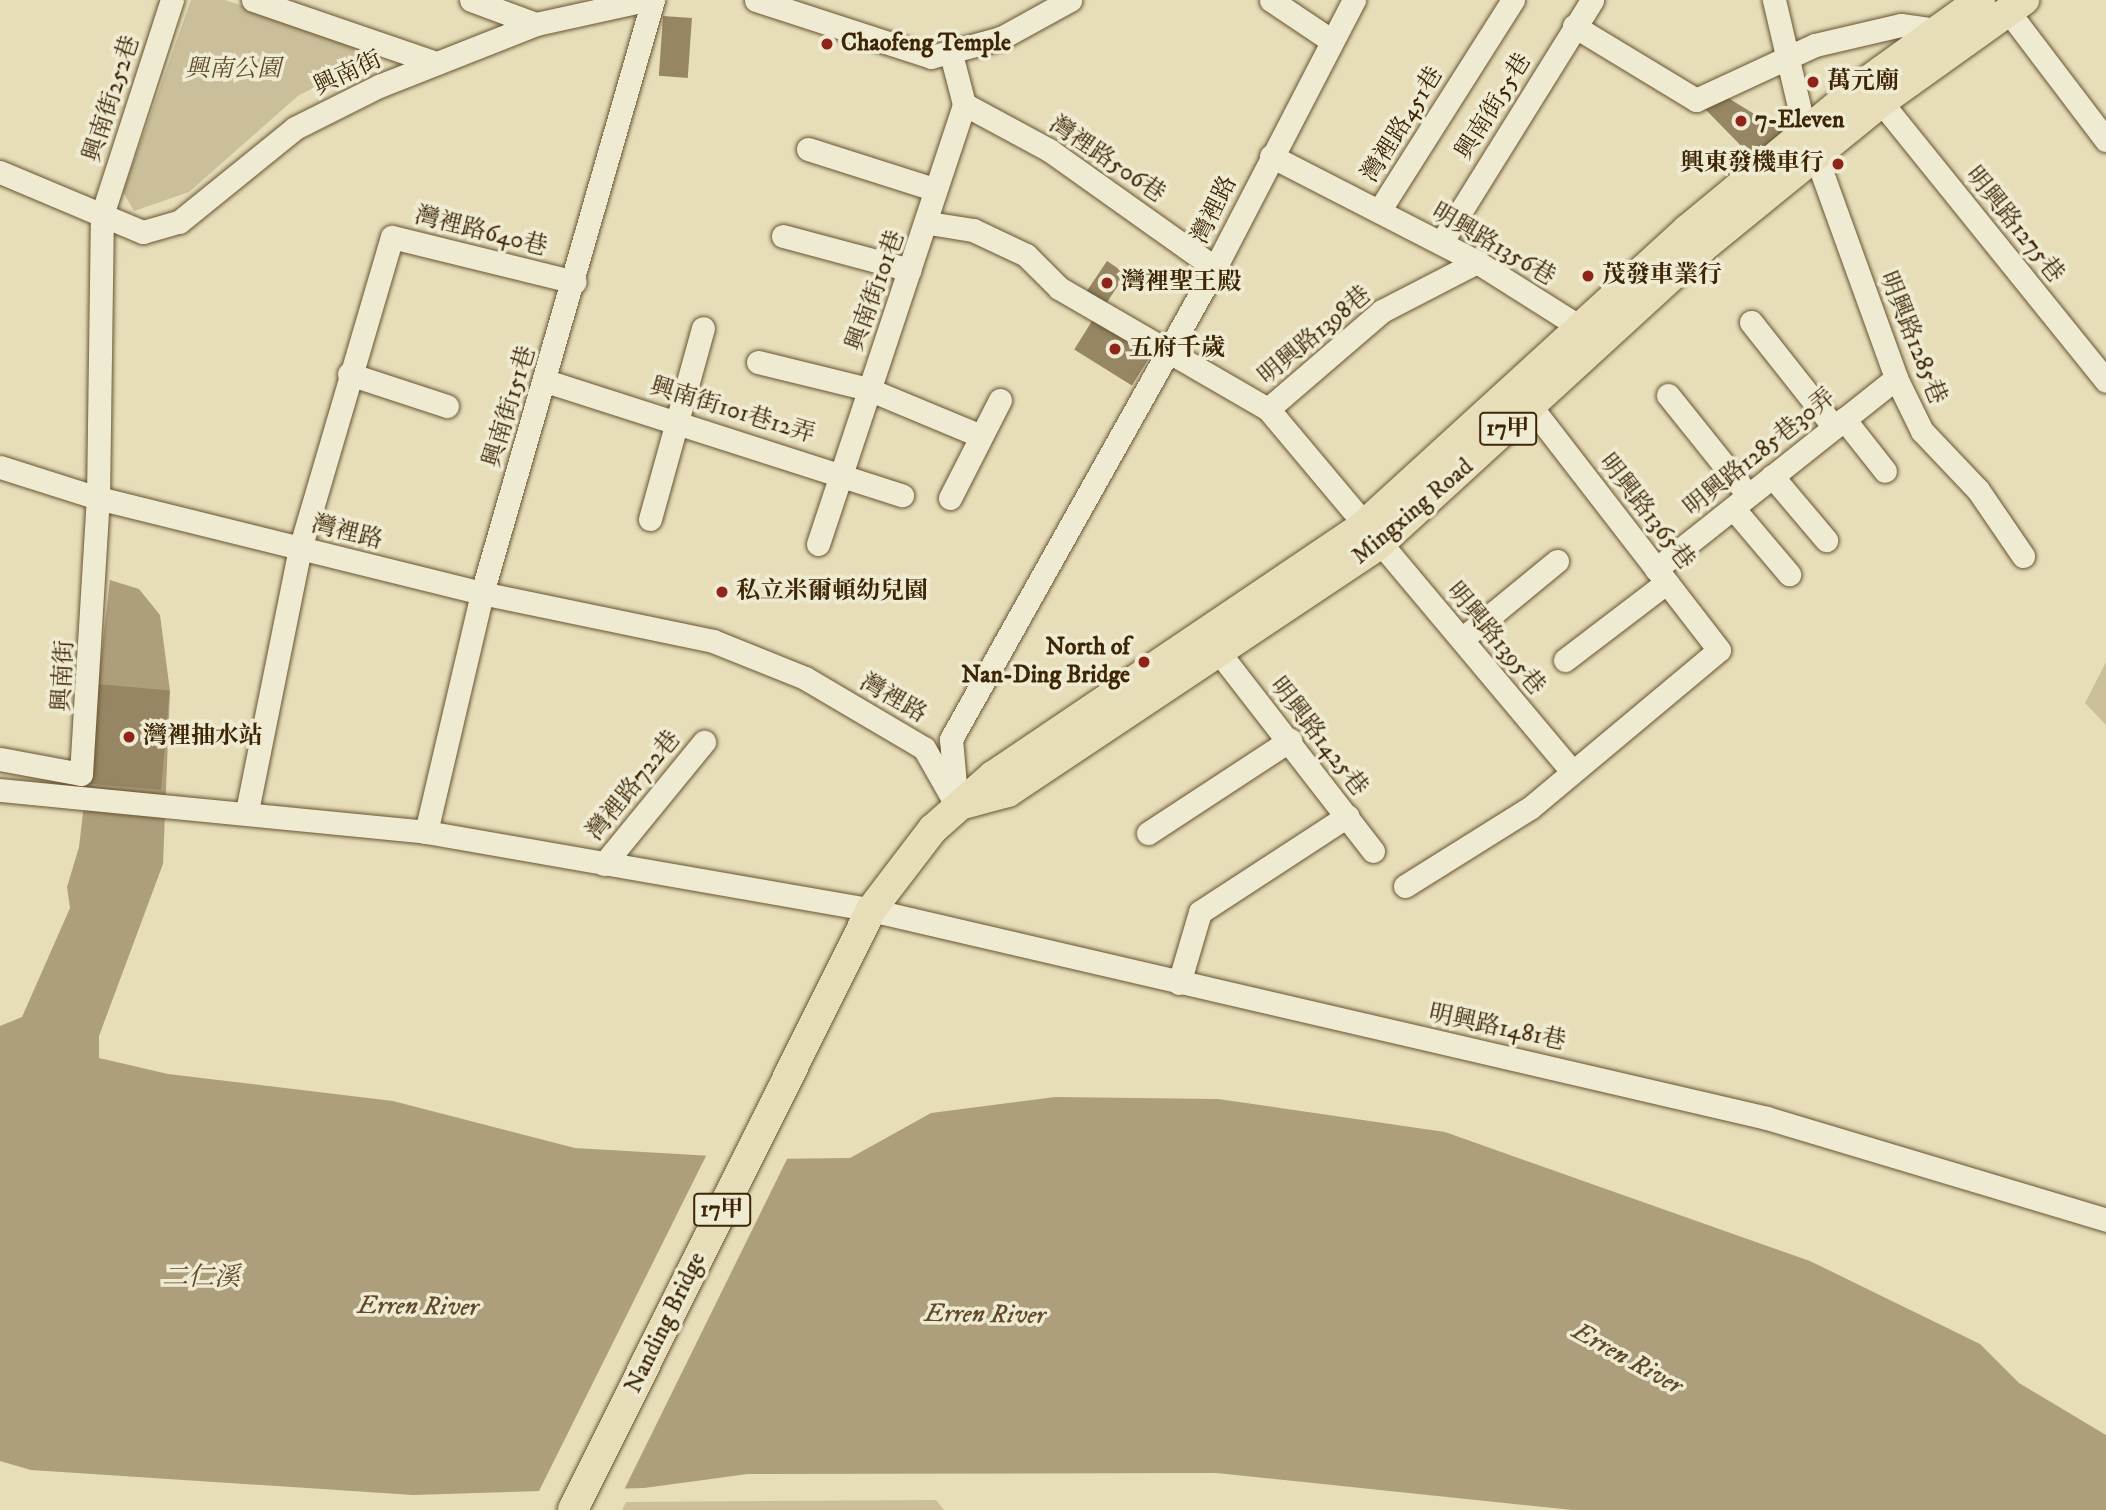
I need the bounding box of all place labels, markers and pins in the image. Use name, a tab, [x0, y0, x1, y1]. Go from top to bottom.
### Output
place label: Chaofeng Temple	[841, 30, 1011, 58]
marker: Chaofeng Temple	[819, 36, 835, 52]
place label: 萬元廟	[1827, 68, 1899, 96]
marker: 萬元廟	[1805, 74, 1821, 90]
place label: 7-Eleven	[1755, 107, 1844, 135]
marker: 7-Eleven	[1733, 113, 1749, 129]
place label: 興東發機車行	[1680, 150, 1824, 178]
marker: 興東發機車行	[1830, 156, 1846, 172]
place label: 茂發車業行	[1602, 262, 1722, 290]
marker: 茂發車業行	[1580, 268, 1596, 284]
place label: 灣裡聖王殿	[1121, 269, 1241, 297]
marker: 灣裡聖王殿	[1099, 275, 1115, 291]
place label: 五府千歲	[1129, 335, 1225, 363]
marker: 五府千歲	[1107, 341, 1123, 357]
place label: 私立米爾頓幼兒園	[736, 578, 928, 606]
marker: 私立米爾頓幼兒園	[714, 584, 730, 600]
place label: North of Nan-Ding Bridge	[961, 634, 1130, 690]
marker: North of Nan-Ding Bridge	[1136, 654, 1152, 670]
place label: 灣裡抽水站	[143, 723, 263, 751]
marker: 灣裡抽水站	[121, 729, 137, 745]

